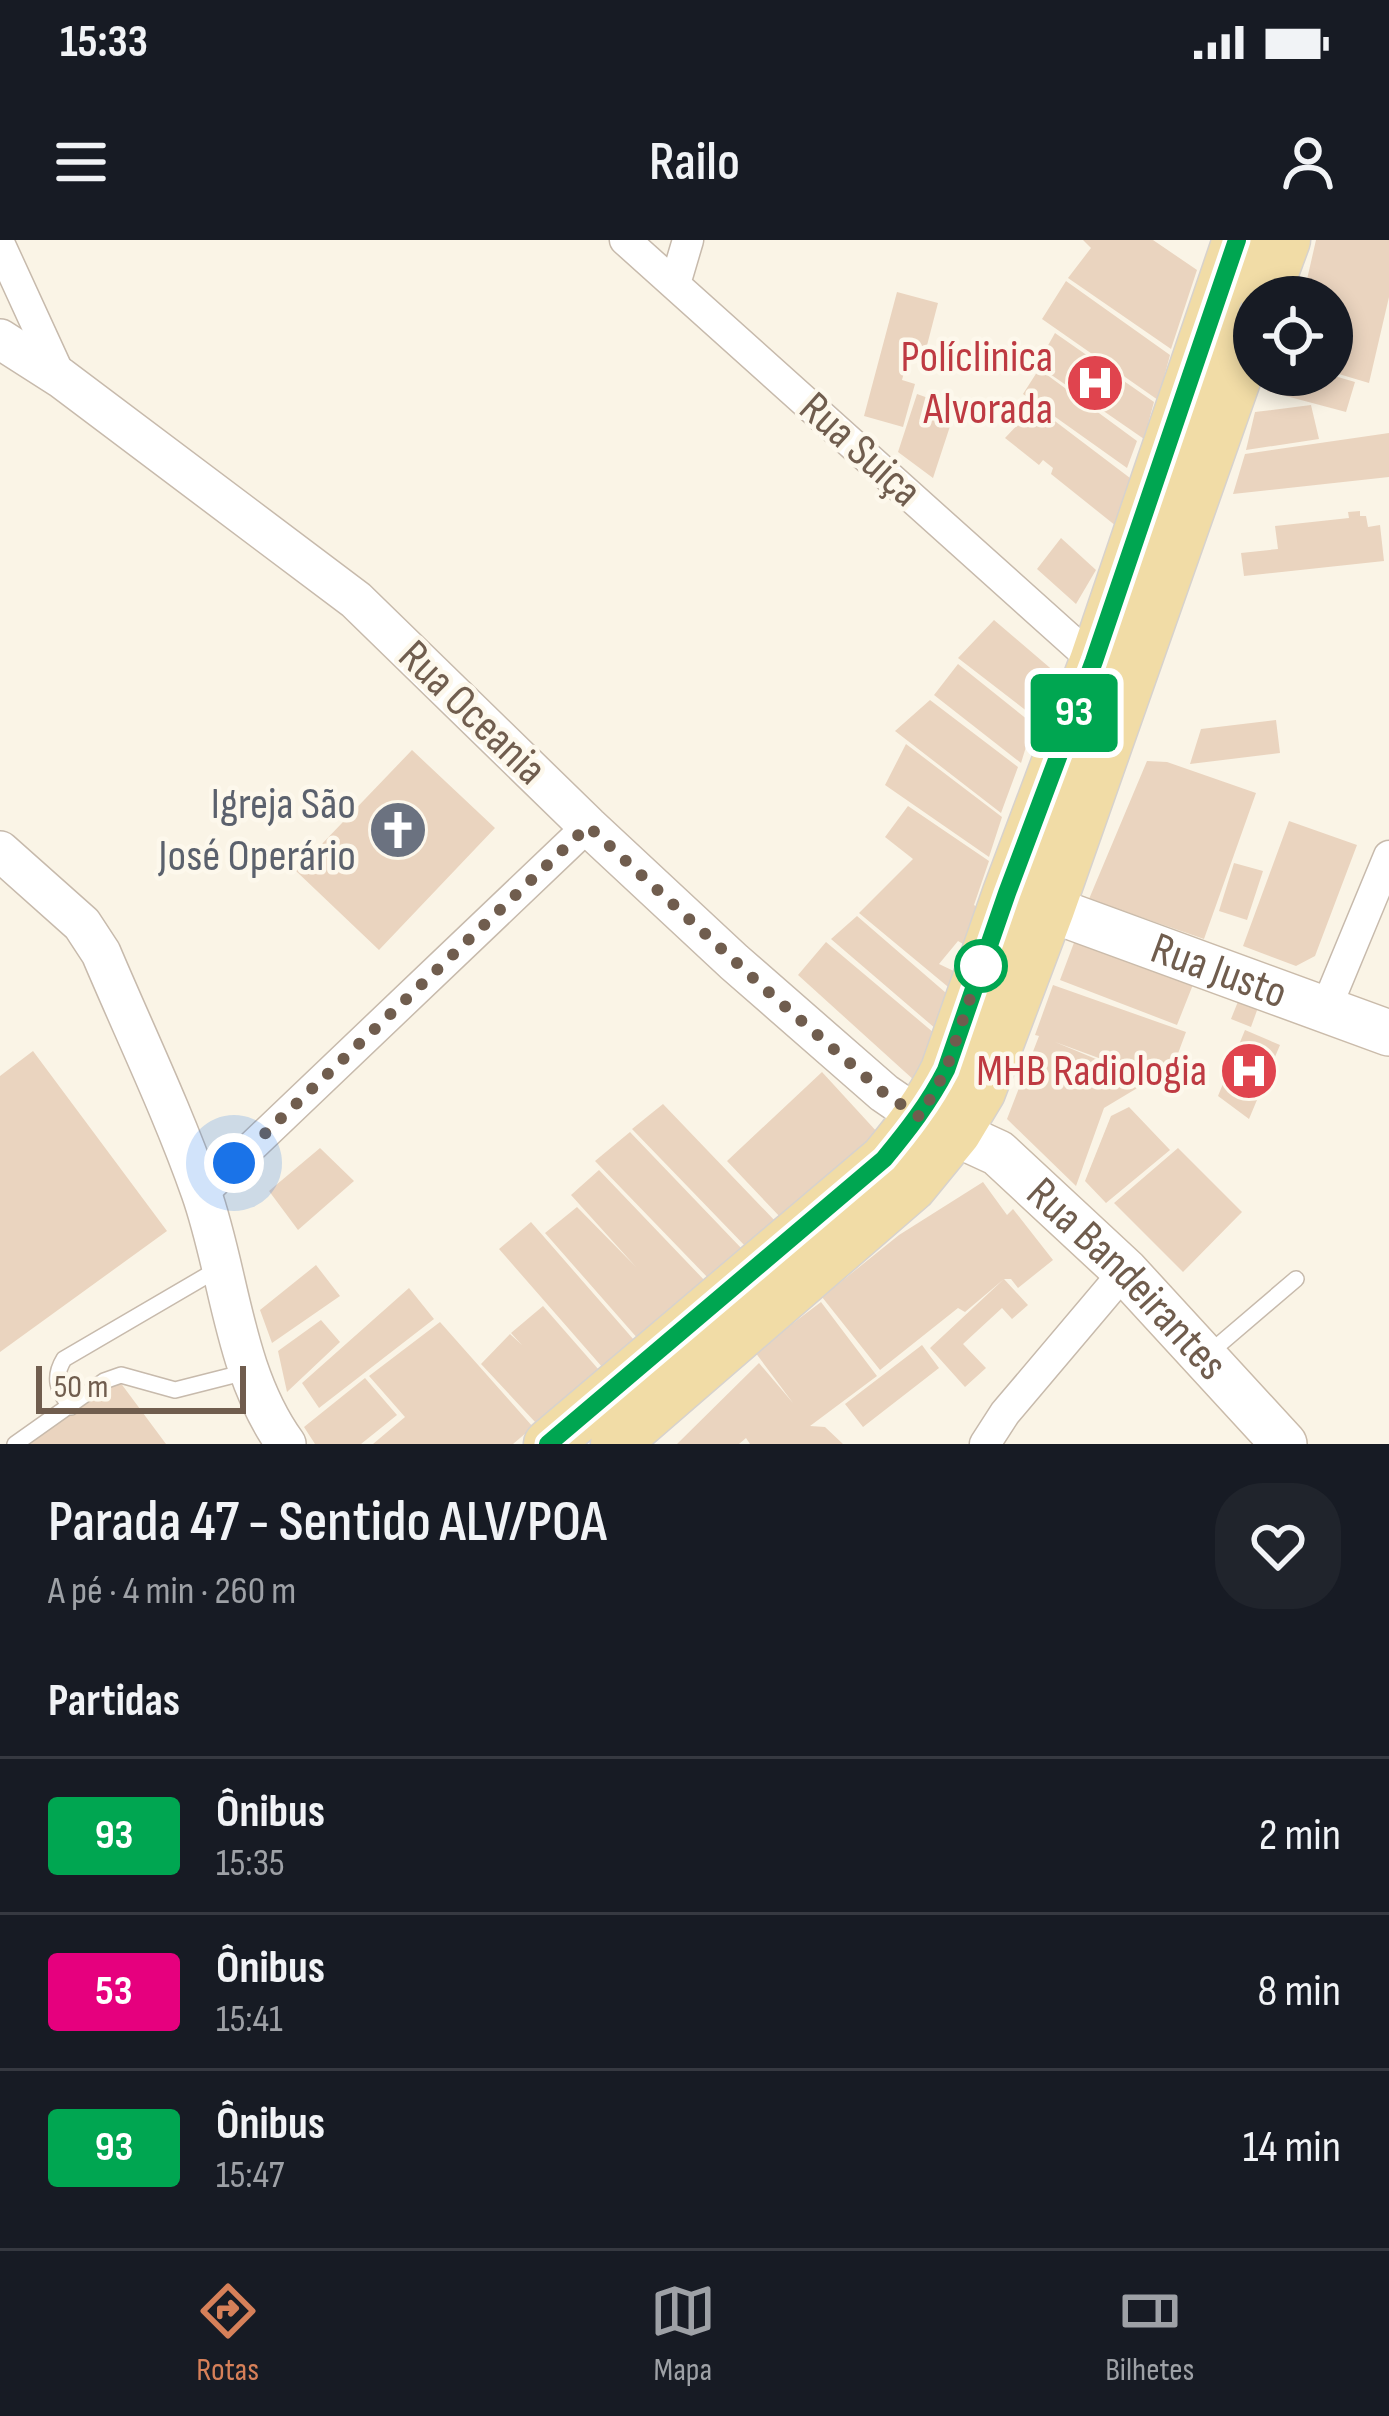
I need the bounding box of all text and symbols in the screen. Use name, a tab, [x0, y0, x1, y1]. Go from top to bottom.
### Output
text: 15:33	[60, 15, 148, 70]
icon: menu	[48, 129, 114, 195]
icon: person	[1275, 129, 1341, 195]
text: Railo	[649, 130, 740, 195]
map controls	[1233, 276, 1353, 396]
button: locate	[1233, 276, 1353, 396]
place label: Políclinica Alvorada	[901, 330, 1053, 437]
hospital icon: Políclinica Alvorada	[1064, 352, 1126, 414]
street label: Rua Suiça	[788, 381, 932, 519]
street label: Rua Oceania	[387, 629, 557, 797]
line badge: 93	[1020, 674, 1128, 752]
text: 93	[1055, 687, 1093, 738]
place label: Igreja São José Operário	[157, 777, 356, 884]
church icon: Igreja São José Operário	[367, 799, 429, 861]
street label: Rua Justo	[1144, 921, 1294, 1021]
unlabelled marker	[956, 941, 1006, 991]
hospital icon: MHB Radiologia	[1218, 1040, 1280, 1102]
place label: MHB Radiologia	[976, 1044, 1207, 1099]
your location	[204, 1133, 264, 1193]
street label: Rua Bandeirantes	[1015, 1166, 1239, 1391]
scale bar	[36, 1360, 246, 1413]
text: 50 m	[54, 1367, 108, 1407]
button: heart	[1215, 1483, 1341, 1609]
text: Parada 47 - Sentido ALV/POA	[48, 1489, 607, 1557]
text: A pé · 4 min · 260 m	[48, 1568, 296, 1615]
text: Partidas	[48, 1674, 180, 1729]
text: Ônibus	[216, 1785, 325, 1840]
text: 2 min	[1259, 1808, 1341, 1863]
text: 93	[95, 1810, 133, 1861]
text: 15:35	[216, 1840, 285, 1887]
text: Ônibus	[216, 1941, 325, 1996]
text: 8 min	[1258, 1964, 1341, 2019]
text: 53	[95, 1966, 133, 2017]
text: 15:41	[216, 1996, 283, 2043]
text: Ônibus	[216, 2097, 325, 2152]
text: 14 min	[1243, 2120, 1341, 2175]
text: 93	[95, 2122, 133, 2173]
text: 15:47	[216, 2152, 284, 2199]
tab: Rotas	[195, 2278, 261, 2390]
tab: Mapa	[650, 2278, 716, 2390]
tab: Bilhetes	[1105, 2278, 1194, 2390]

